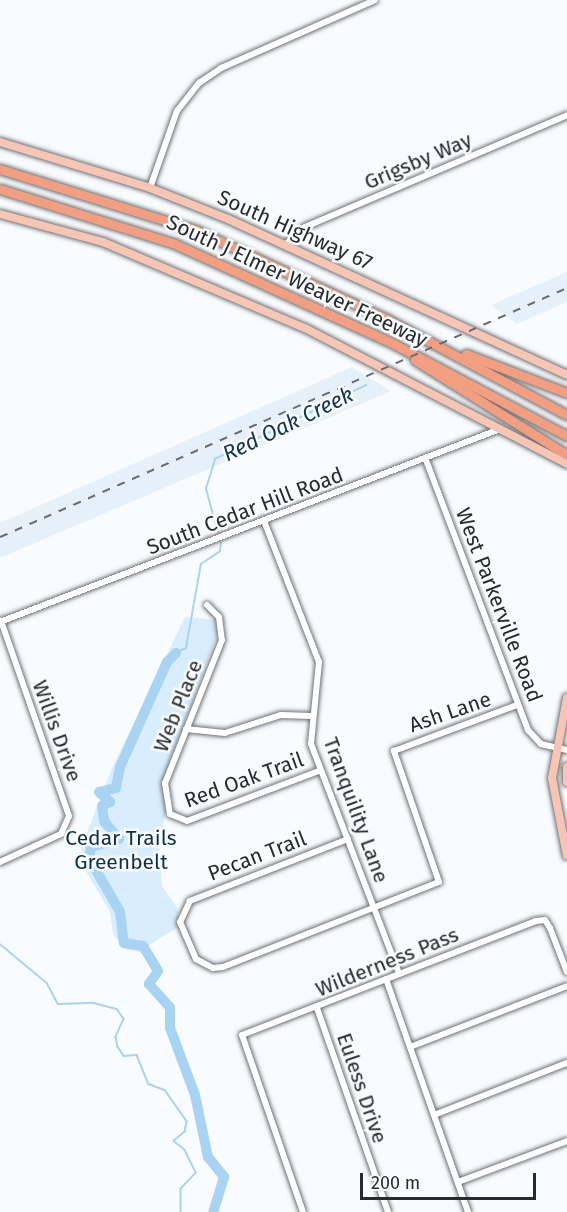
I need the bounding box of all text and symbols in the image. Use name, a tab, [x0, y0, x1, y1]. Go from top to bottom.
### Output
street label: Grigsby Way	[360, 127, 476, 195]
street label: South Highway 67	[214, 185, 376, 275]
street label: South J Elmer Weaver Freeway	[163, 209, 431, 353]
water label: Red Oak Creek	[218, 381, 358, 467]
street label: South Cedar Hill Road	[143, 462, 347, 560]
street label: West Parkerville Road	[450, 504, 548, 706]
street label: Web Place	[148, 656, 208, 756]
street label: Willis Drive	[27, 677, 87, 785]
street label: Ash Lane	[406, 686, 494, 738]
street label: Tranquility Lane	[318, 734, 394, 886]
street label: Red Oak Trail	[181, 747, 307, 813]
park label: Cedar Trails Greenbelt	[65, 825, 177, 875]
street label: Pecan Trail	[204, 826, 310, 886]
street label: Wilderness Pass	[312, 922, 462, 1002]
street label: Euless Drive	[331, 1030, 393, 1146]
scale bar	[363, 1161, 538, 1199]
text: 200 m	[371, 1172, 420, 1194]

